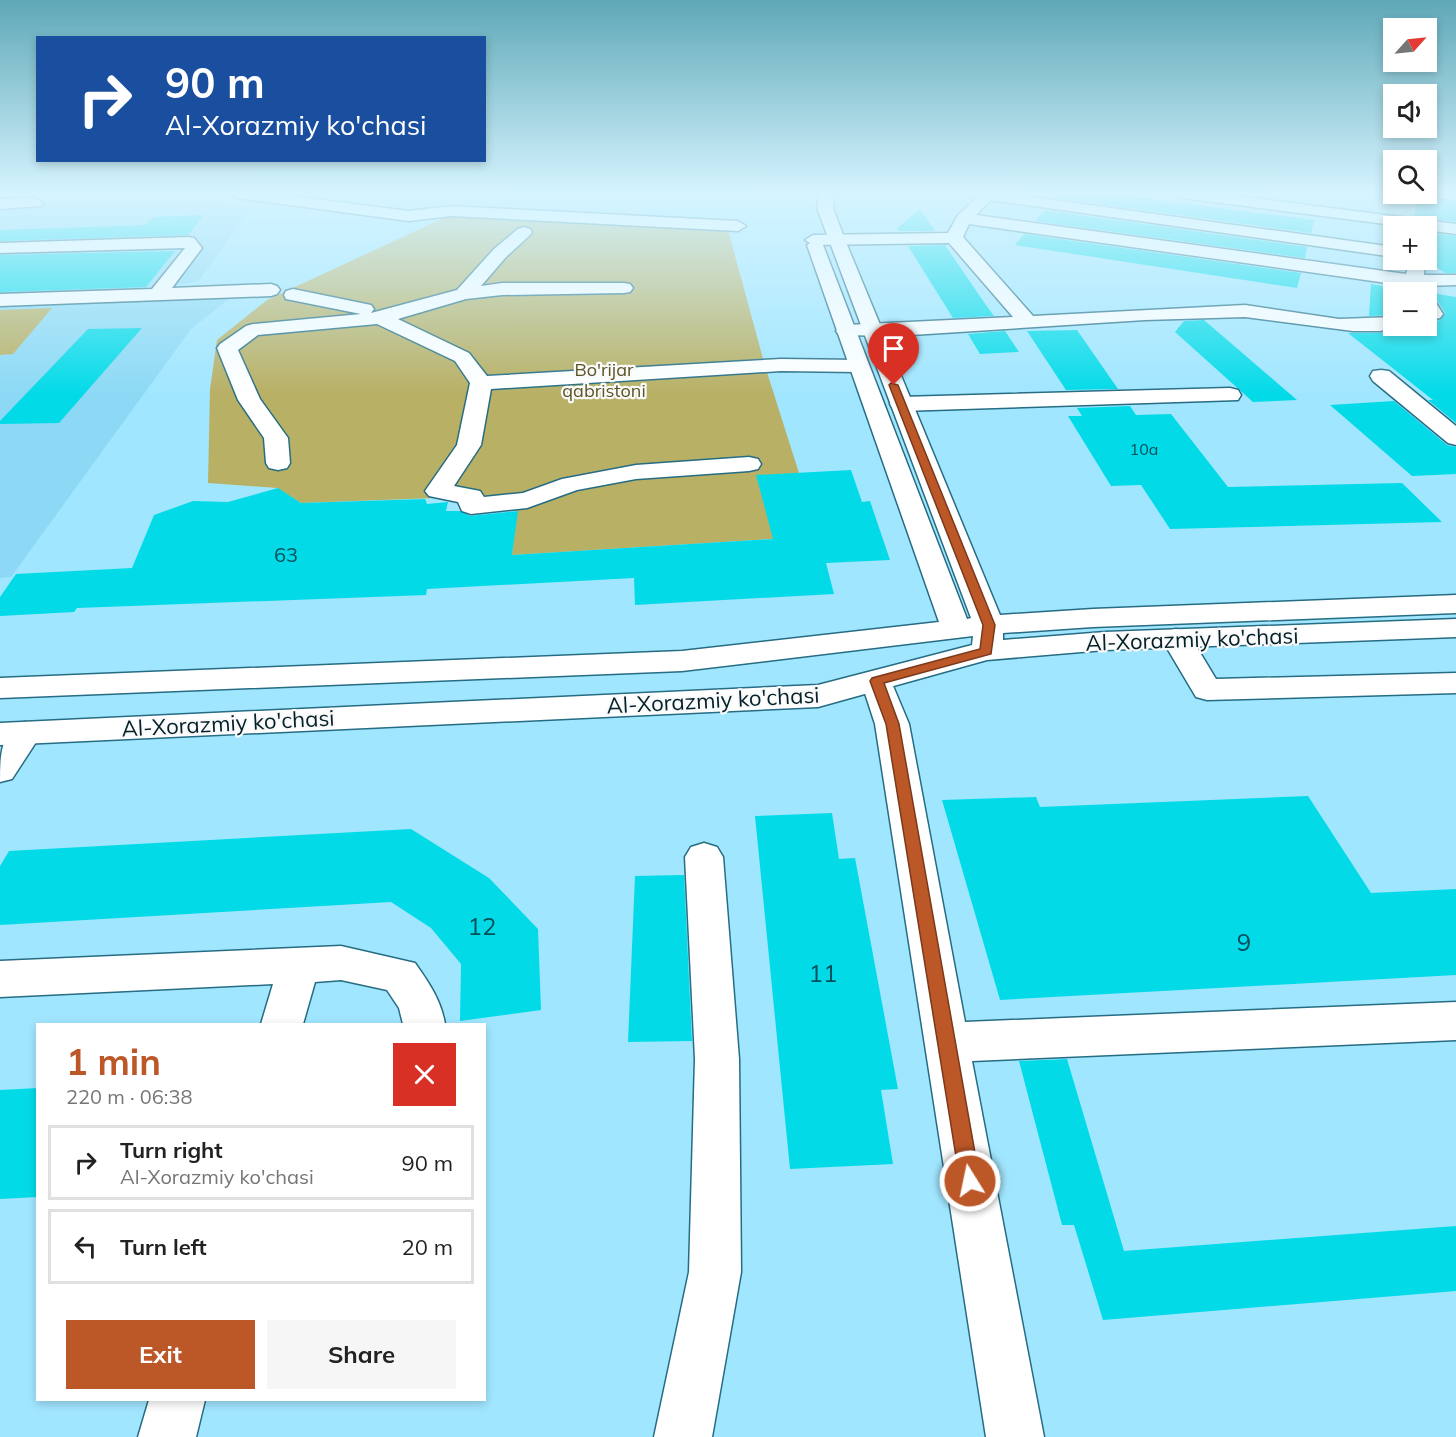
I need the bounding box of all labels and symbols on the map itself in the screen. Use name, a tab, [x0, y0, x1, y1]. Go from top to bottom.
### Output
north arrow	[1383, 18, 1437, 72]
pin	[868, 323, 919, 385]
park label: Bo'rijar qabristoni	[562, 358, 646, 402]
house number: 10a	[1130, 439, 1158, 459]
house number: 63	[274, 542, 298, 567]
street label: Al-Xorazmiy ko'chasi	[1085, 621, 1299, 657]
street label: Al-Xorazmiy ko'chasi	[606, 680, 820, 720]
street label: Al-Xorazmiy ko'chasi	[121, 703, 335, 743]
house number: 12	[468, 911, 496, 941]
house number: 9	[1237, 927, 1251, 957]
house number: 11	[809, 958, 837, 988]
position arrow	[938, 1149, 1002, 1213]

